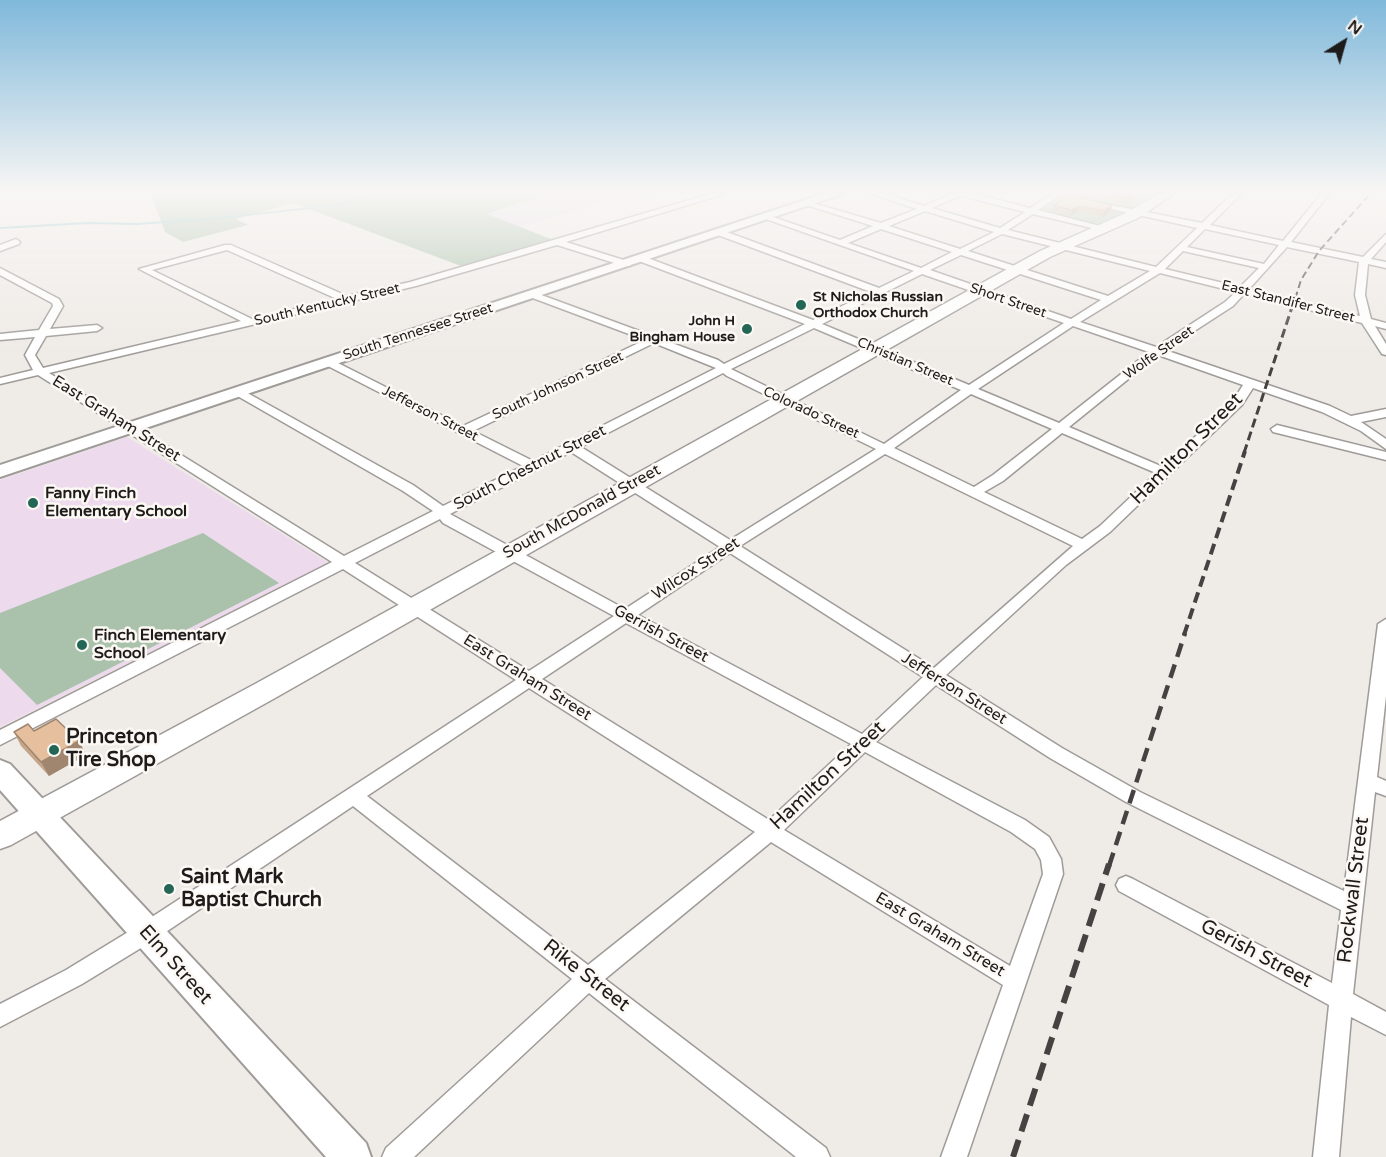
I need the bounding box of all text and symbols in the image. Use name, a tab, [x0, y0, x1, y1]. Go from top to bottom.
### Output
north arrow	[1314, 12, 1374, 72]
text: N	[1344, 16, 1366, 39]
street label: East Standifer Street	[1220, 277, 1356, 327]
street label: South Kentucky Street	[253, 280, 401, 330]
street label: Short Street	[967, 280, 1049, 322]
place label: St Nicholas Russian Orthodox Church	[813, 289, 943, 322]
marker: St Nicholas Russian Orthodox Church	[794, 298, 808, 312]
street label: South Tennessee Street	[341, 300, 495, 364]
place label: John H Bingham House	[630, 313, 735, 346]
marker: John H Bingham House	[740, 322, 754, 336]
street label: Wolfe Street	[1121, 323, 1197, 383]
street label: Christian Street	[854, 334, 956, 390]
street label: South Johnson Street	[490, 348, 626, 424]
street label: East Graham Street	[48, 372, 184, 466]
street label: Jefferson Street	[379, 383, 481, 445]
street label: Colorado Street	[760, 383, 862, 443]
street label: Hamilton Street	[1126, 388, 1248, 510]
street label: South Chestnut Street	[451, 421, 609, 515]
street label: South McDonald Street	[500, 461, 664, 563]
place label: Fanny Finch Elementary School	[45, 484, 187, 522]
marker: Fanny Finch Elementary School	[26, 496, 40, 510]
street label: Wilcox Street	[649, 534, 743, 604]
street label: Gerrish Street	[610, 601, 712, 667]
place label: Finch Elementary School	[94, 626, 226, 664]
street label: East Graham Street	[459, 631, 595, 725]
marker: Finch Elementary School	[75, 638, 89, 652]
street label: Jefferson Street	[898, 649, 1010, 729]
street label: Hamilton Street	[765, 716, 891, 836]
place label: Princeton Tire Shop	[66, 726, 158, 773]
marker: Princeton Tire Shop	[47, 743, 61, 757]
street label: Rockwall Street	[1333, 815, 1375, 965]
place label: Saint Mark Baptist Church	[181, 866, 322, 913]
marker: Saint Mark Baptist Church	[162, 882, 176, 896]
street label: East Graham Street	[872, 889, 1008, 981]
street label: Gerish Street	[1196, 914, 1316, 994]
street label: Elm Street	[133, 920, 217, 1010]
street label: Rike Street	[538, 935, 634, 1017]

